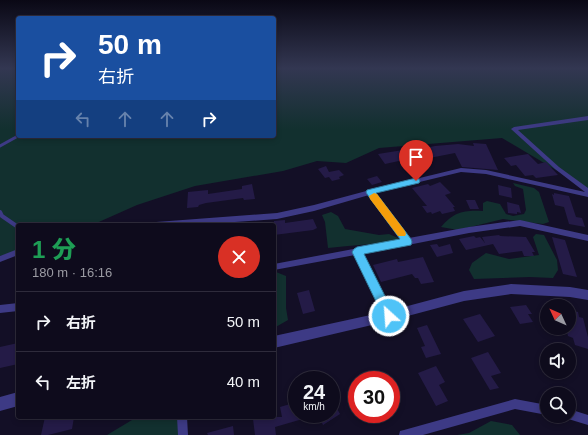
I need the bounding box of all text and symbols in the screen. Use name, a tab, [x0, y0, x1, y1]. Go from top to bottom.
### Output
text: 50 m	[98, 29, 162, 60]
icon: right	[32, 32, 84, 84]
text: 右折	[98, 67, 134, 87]
icon: left	[72, 108, 94, 130]
icon: ahead	[114, 108, 136, 130]
icon: ahead	[156, 108, 178, 130]
icon: right	[198, 108, 220, 130]
pin	[399, 140, 433, 181]
icon: arrive	[405, 146, 427, 168]
text: 1 分	[32, 236, 76, 263]
button: close	[218, 236, 260, 278]
text: 180 m · 16:16	[32, 265, 112, 280]
position arrow	[368, 295, 410, 337]
north arrow	[540, 299, 576, 335]
map controls	[540, 299, 576, 423]
icon: right	[32, 311, 54, 333]
text: 50 m	[227, 313, 260, 330]
text: 右折	[66, 314, 96, 331]
button: sound	[540, 343, 576, 379]
icon: left	[32, 371, 54, 393]
speed limit sign: 30	[348, 371, 400, 423]
text: 40 m	[227, 373, 260, 390]
text: 左折	[66, 374, 96, 391]
text: 24	[303, 381, 325, 403]
button: search	[540, 387, 576, 423]
text: km/h	[303, 401, 325, 412]

